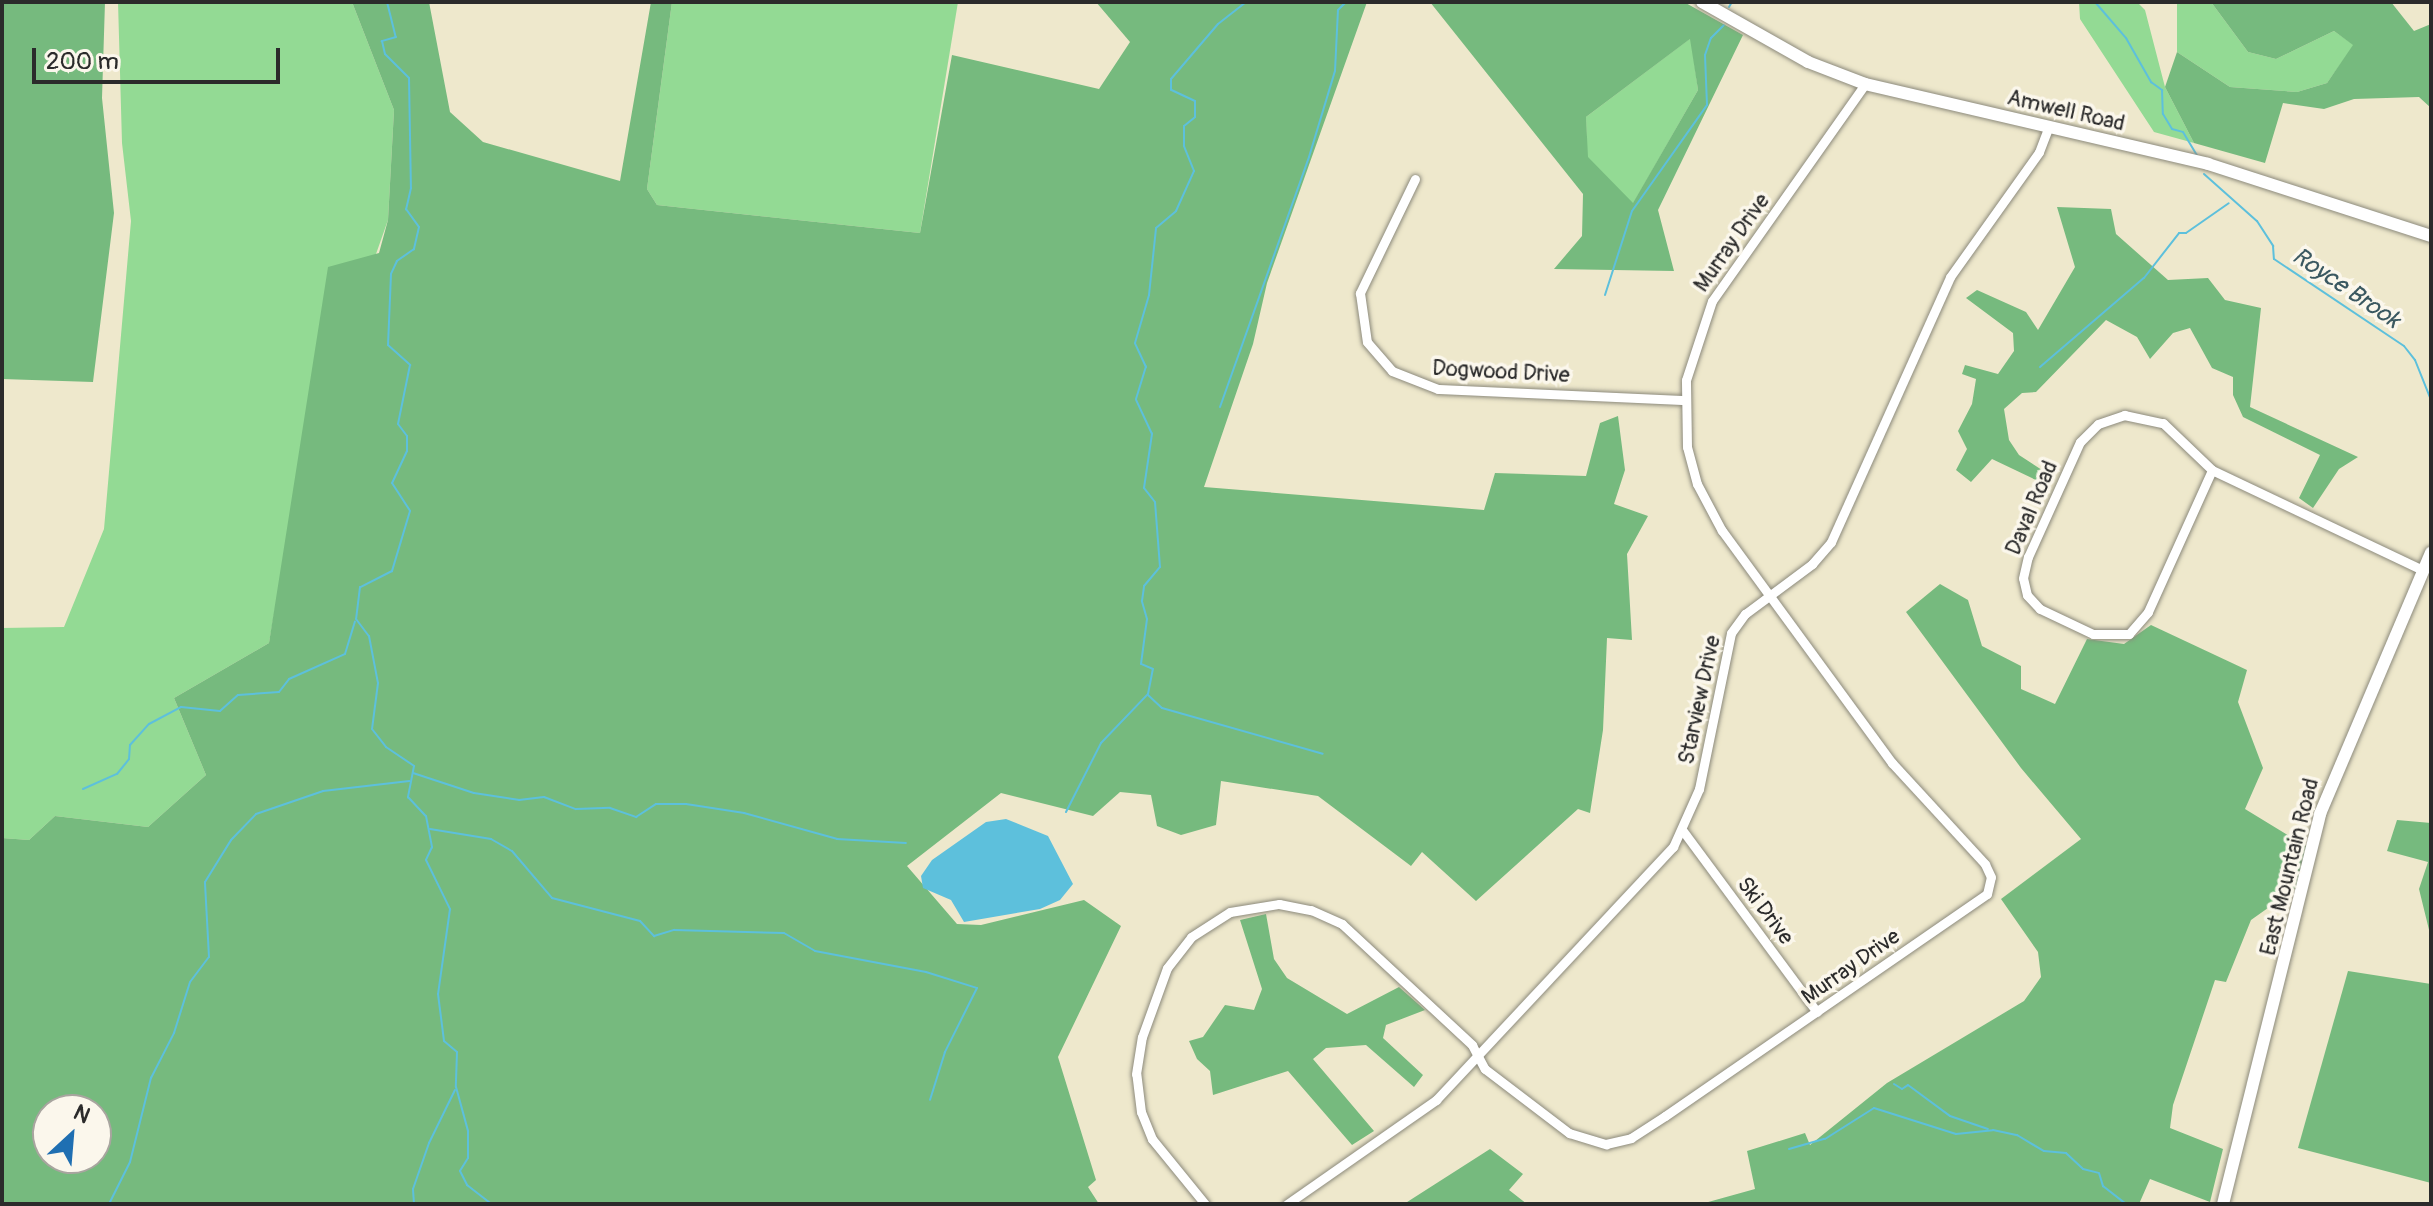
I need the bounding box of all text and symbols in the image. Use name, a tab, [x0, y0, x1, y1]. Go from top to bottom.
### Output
scale bar	[36, 32, 284, 82]
text: 200 m	[46, 47, 119, 76]
street label: Amwell Road	[2005, 85, 2127, 137]
street label: Murray Drive	[1688, 189, 1776, 297]
water label: Royce Brook	[2287, 241, 2405, 335]
street label: Dogwood Drive	[1432, 355, 1570, 389]
street label: Daval Road	[2000, 457, 2064, 559]
street label: Starview Drive	[1673, 633, 1727, 767]
street label: East Mountain Road	[2255, 776, 2325, 958]
street label: Ski Drive	[1731, 872, 1799, 950]
street label: Murray Drive	[1797, 923, 1905, 1011]
north arrow	[32, 1094, 112, 1174]
text: N	[69, 1098, 94, 1130]

